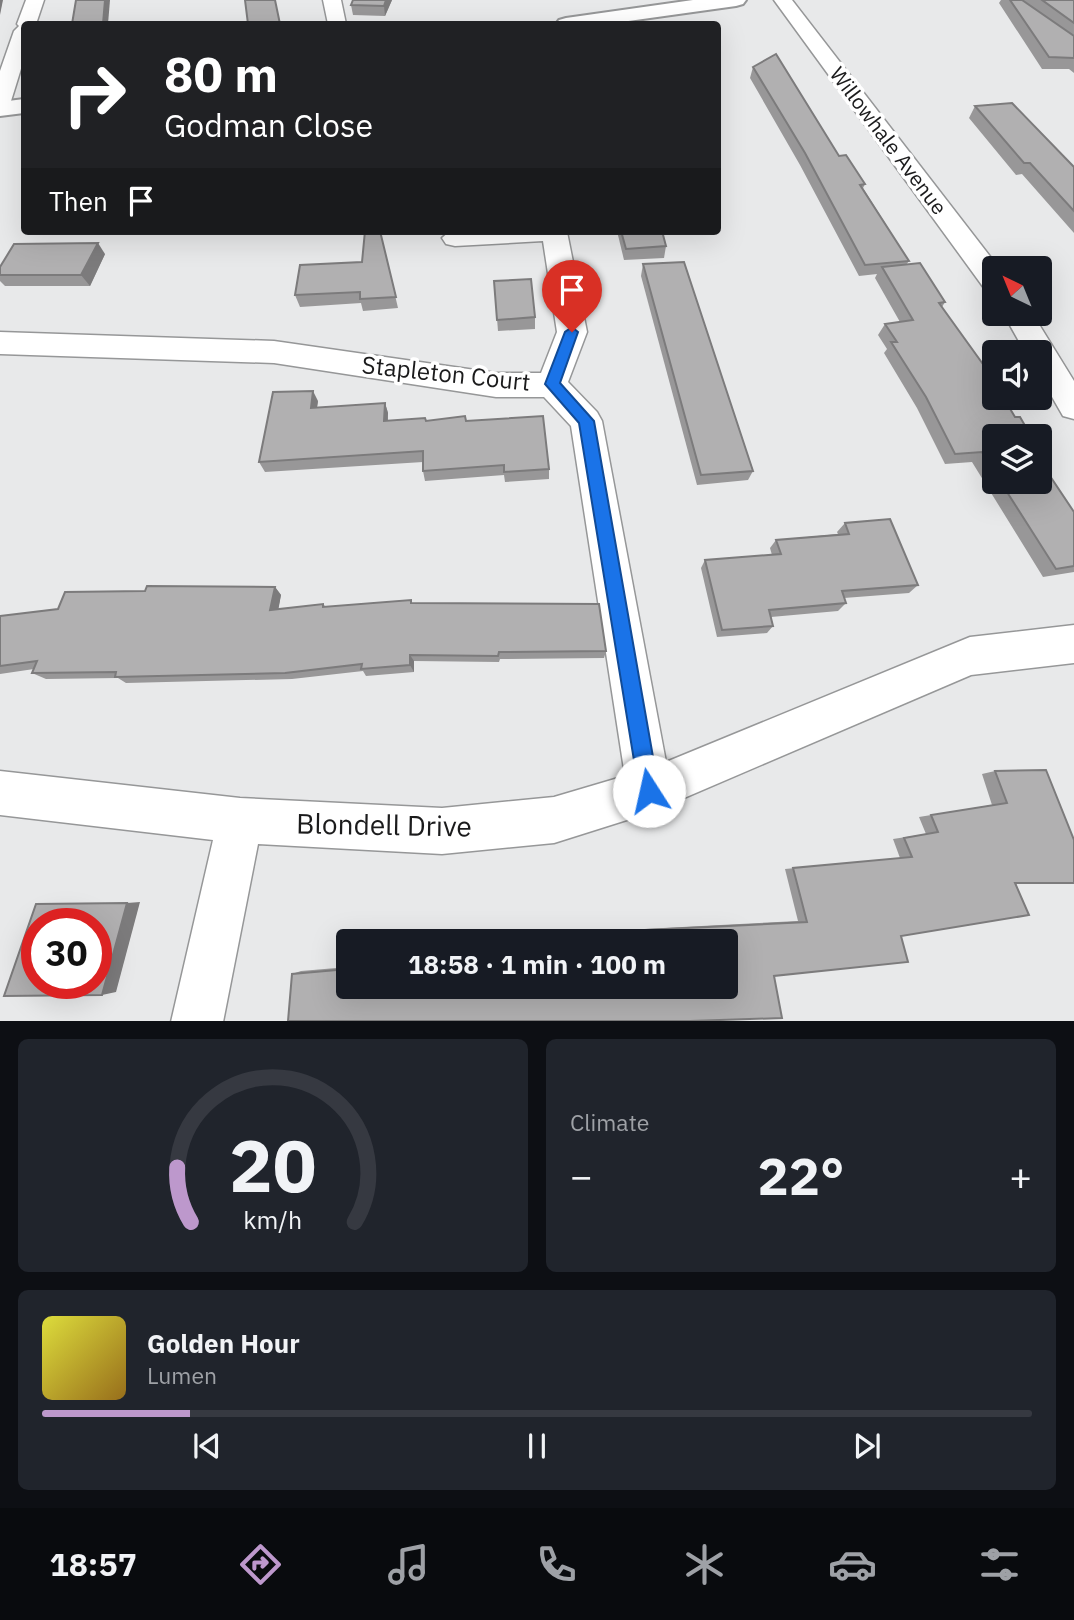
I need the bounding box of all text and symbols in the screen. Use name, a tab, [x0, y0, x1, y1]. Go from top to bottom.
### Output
text: 80 m	[164, 42, 278, 105]
icon: right	[49, 49, 140, 140]
street label: Willowhale Avenue	[824, 61, 954, 220]
text: Godman Close	[164, 104, 373, 146]
icon: arrive	[122, 182, 160, 220]
text: Then	[49, 184, 108, 218]
north arrow	[982, 256, 1052, 326]
map controls	[982, 256, 1052, 494]
pin	[542, 260, 602, 332]
icon: arrive	[553, 271, 591, 309]
button: sound	[982, 340, 1052, 410]
street label: Stapleton Court	[360, 348, 532, 398]
button: layers	[982, 424, 1052, 494]
position arrow	[612, 754, 686, 828]
street label: Blondell Drive	[296, 804, 472, 845]
speed limit sign: 30	[21, 908, 112, 999]
text: 18:58 · 1 min · 100 m	[408, 947, 666, 981]
text: Climate	[570, 1107, 649, 1137]
text: 20	[229, 1117, 317, 1212]
text: 22°	[758, 1142, 844, 1209]
text: −	[570, 1151, 593, 1200]
text: +	[1009, 1151, 1032, 1200]
text: km/h	[244, 1202, 302, 1235]
text: Golden Hour	[147, 1326, 300, 1360]
text: Lumen	[147, 1360, 217, 1390]
icon: previous	[188, 1427, 226, 1465]
icon: pause	[518, 1427, 556, 1465]
icon: next	[848, 1427, 886, 1465]
icon: directions	[236, 1540, 285, 1589]
icon: music	[384, 1540, 433, 1589]
icon: phone	[532, 1540, 581, 1589]
icon: climate	[680, 1540, 729, 1589]
icon: car	[828, 1540, 877, 1589]
icon: filters	[975, 1540, 1024, 1589]
text: 18:57	[49, 1543, 137, 1585]

